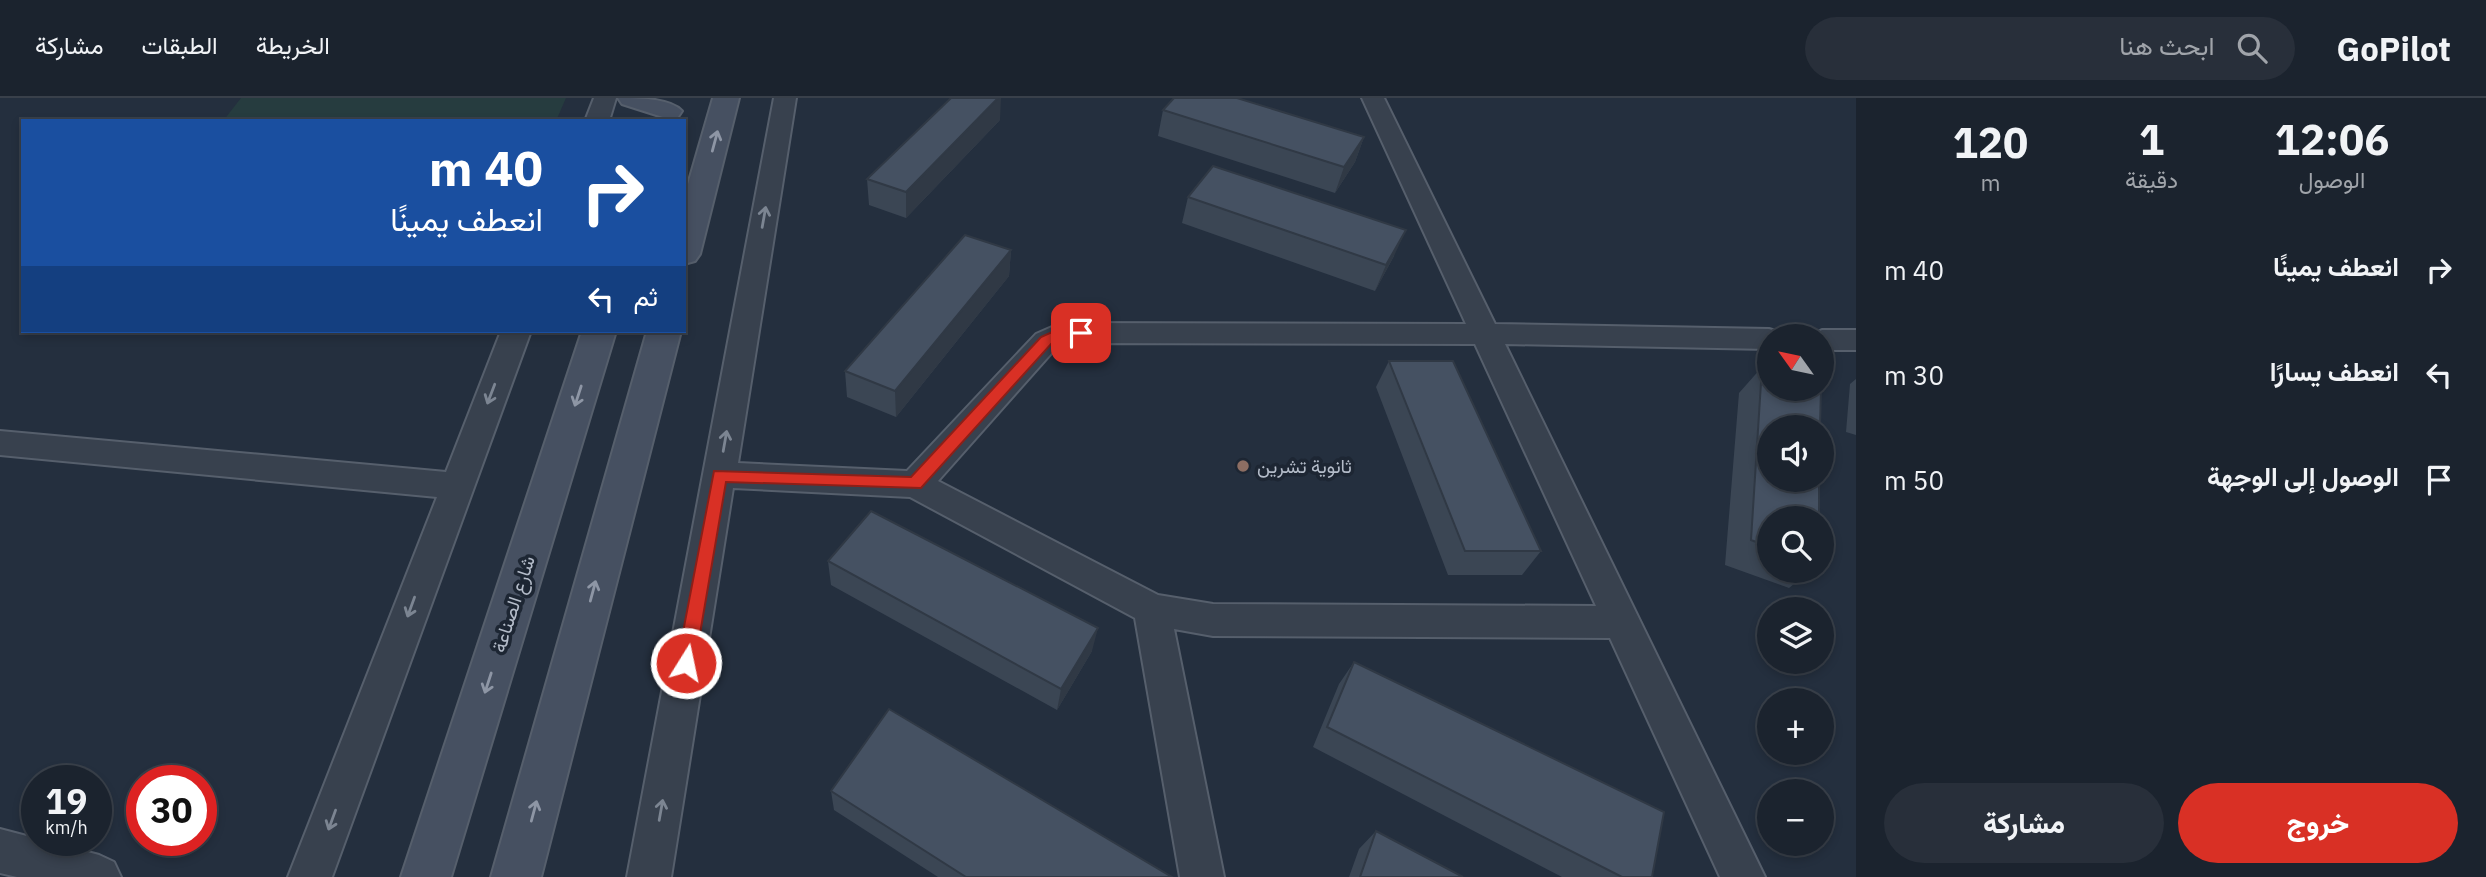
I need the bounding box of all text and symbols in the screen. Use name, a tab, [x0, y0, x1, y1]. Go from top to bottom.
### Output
search box	[1805, 17, 2295, 80]
text: GoPilot	[2337, 27, 2451, 70]
text: ابحث هنا	[2119, 28, 2215, 62]
text: مشاركة	[35, 29, 103, 61]
text: الطبقات	[141, 29, 218, 61]
text: الخريطة	[256, 29, 330, 61]
icon: search	[2233, 29, 2271, 67]
text: 1	[2139, 112, 2164, 167]
text: 12:06	[2275, 112, 2389, 167]
text: 120	[1953, 115, 2028, 170]
one-way arrow	[709, 130, 722, 153]
text: 40 m	[429, 136, 543, 199]
icon: right	[567, 147, 658, 238]
text: دقيقة	[2125, 164, 2178, 194]
text: الوصول	[2299, 164, 2365, 194]
text: m	[1980, 167, 2001, 197]
text: انعطف يمينًا	[390, 198, 543, 240]
one-way arrow	[758, 206, 771, 229]
text: انعطف يمينًا	[2273, 249, 2399, 283]
icon: right	[2420, 251, 2458, 289]
text: 40 m	[1884, 253, 1944, 287]
text: ثم	[634, 279, 658, 313]
icon: left	[582, 280, 620, 318]
pin	[1051, 303, 1111, 363]
icon: arrive	[1062, 314, 1100, 352]
north arrow	[1757, 324, 1834, 401]
map controls	[1757, 324, 1834, 856]
text: انعطف يسارًا	[2270, 354, 2399, 388]
icon: left	[2420, 356, 2458, 394]
text: 30 m	[1884, 358, 1944, 392]
one-way arrow	[484, 383, 497, 405]
one-way arrow	[571, 384, 584, 406]
button: sound	[1757, 415, 1834, 492]
one-way arrow	[719, 430, 732, 453]
place label: ثانوية تشرين	[1257, 454, 1352, 478]
marker: ثانوية تشرين	[1235, 458, 1251, 474]
text: الوصول إلى الوجهة	[2207, 459, 2399, 493]
icon: arrive	[2420, 461, 2458, 499]
text: 50 m	[1884, 463, 1944, 497]
button: search	[1757, 506, 1834, 583]
street label: شارع الصناعة	[486, 553, 541, 656]
one-way arrow	[587, 581, 600, 603]
one-way arrow	[404, 596, 416, 618]
button: layers	[1757, 597, 1834, 674]
position arrow	[649, 626, 723, 700]
one-way arrow	[480, 671, 493, 693]
button: +	[1757, 688, 1834, 765]
speed limit sign: 30	[126, 765, 217, 856]
text: 19	[45, 778, 88, 824]
button: −	[1757, 779, 1834, 856]
button: مشاركة	[1884, 783, 2164, 863]
button: خروج	[2178, 783, 2458, 863]
one-way arrow	[655, 799, 668, 822]
one-way arrow	[528, 800, 541, 823]
one-way arrow	[324, 809, 337, 831]
text: km/h	[45, 816, 88, 839]

